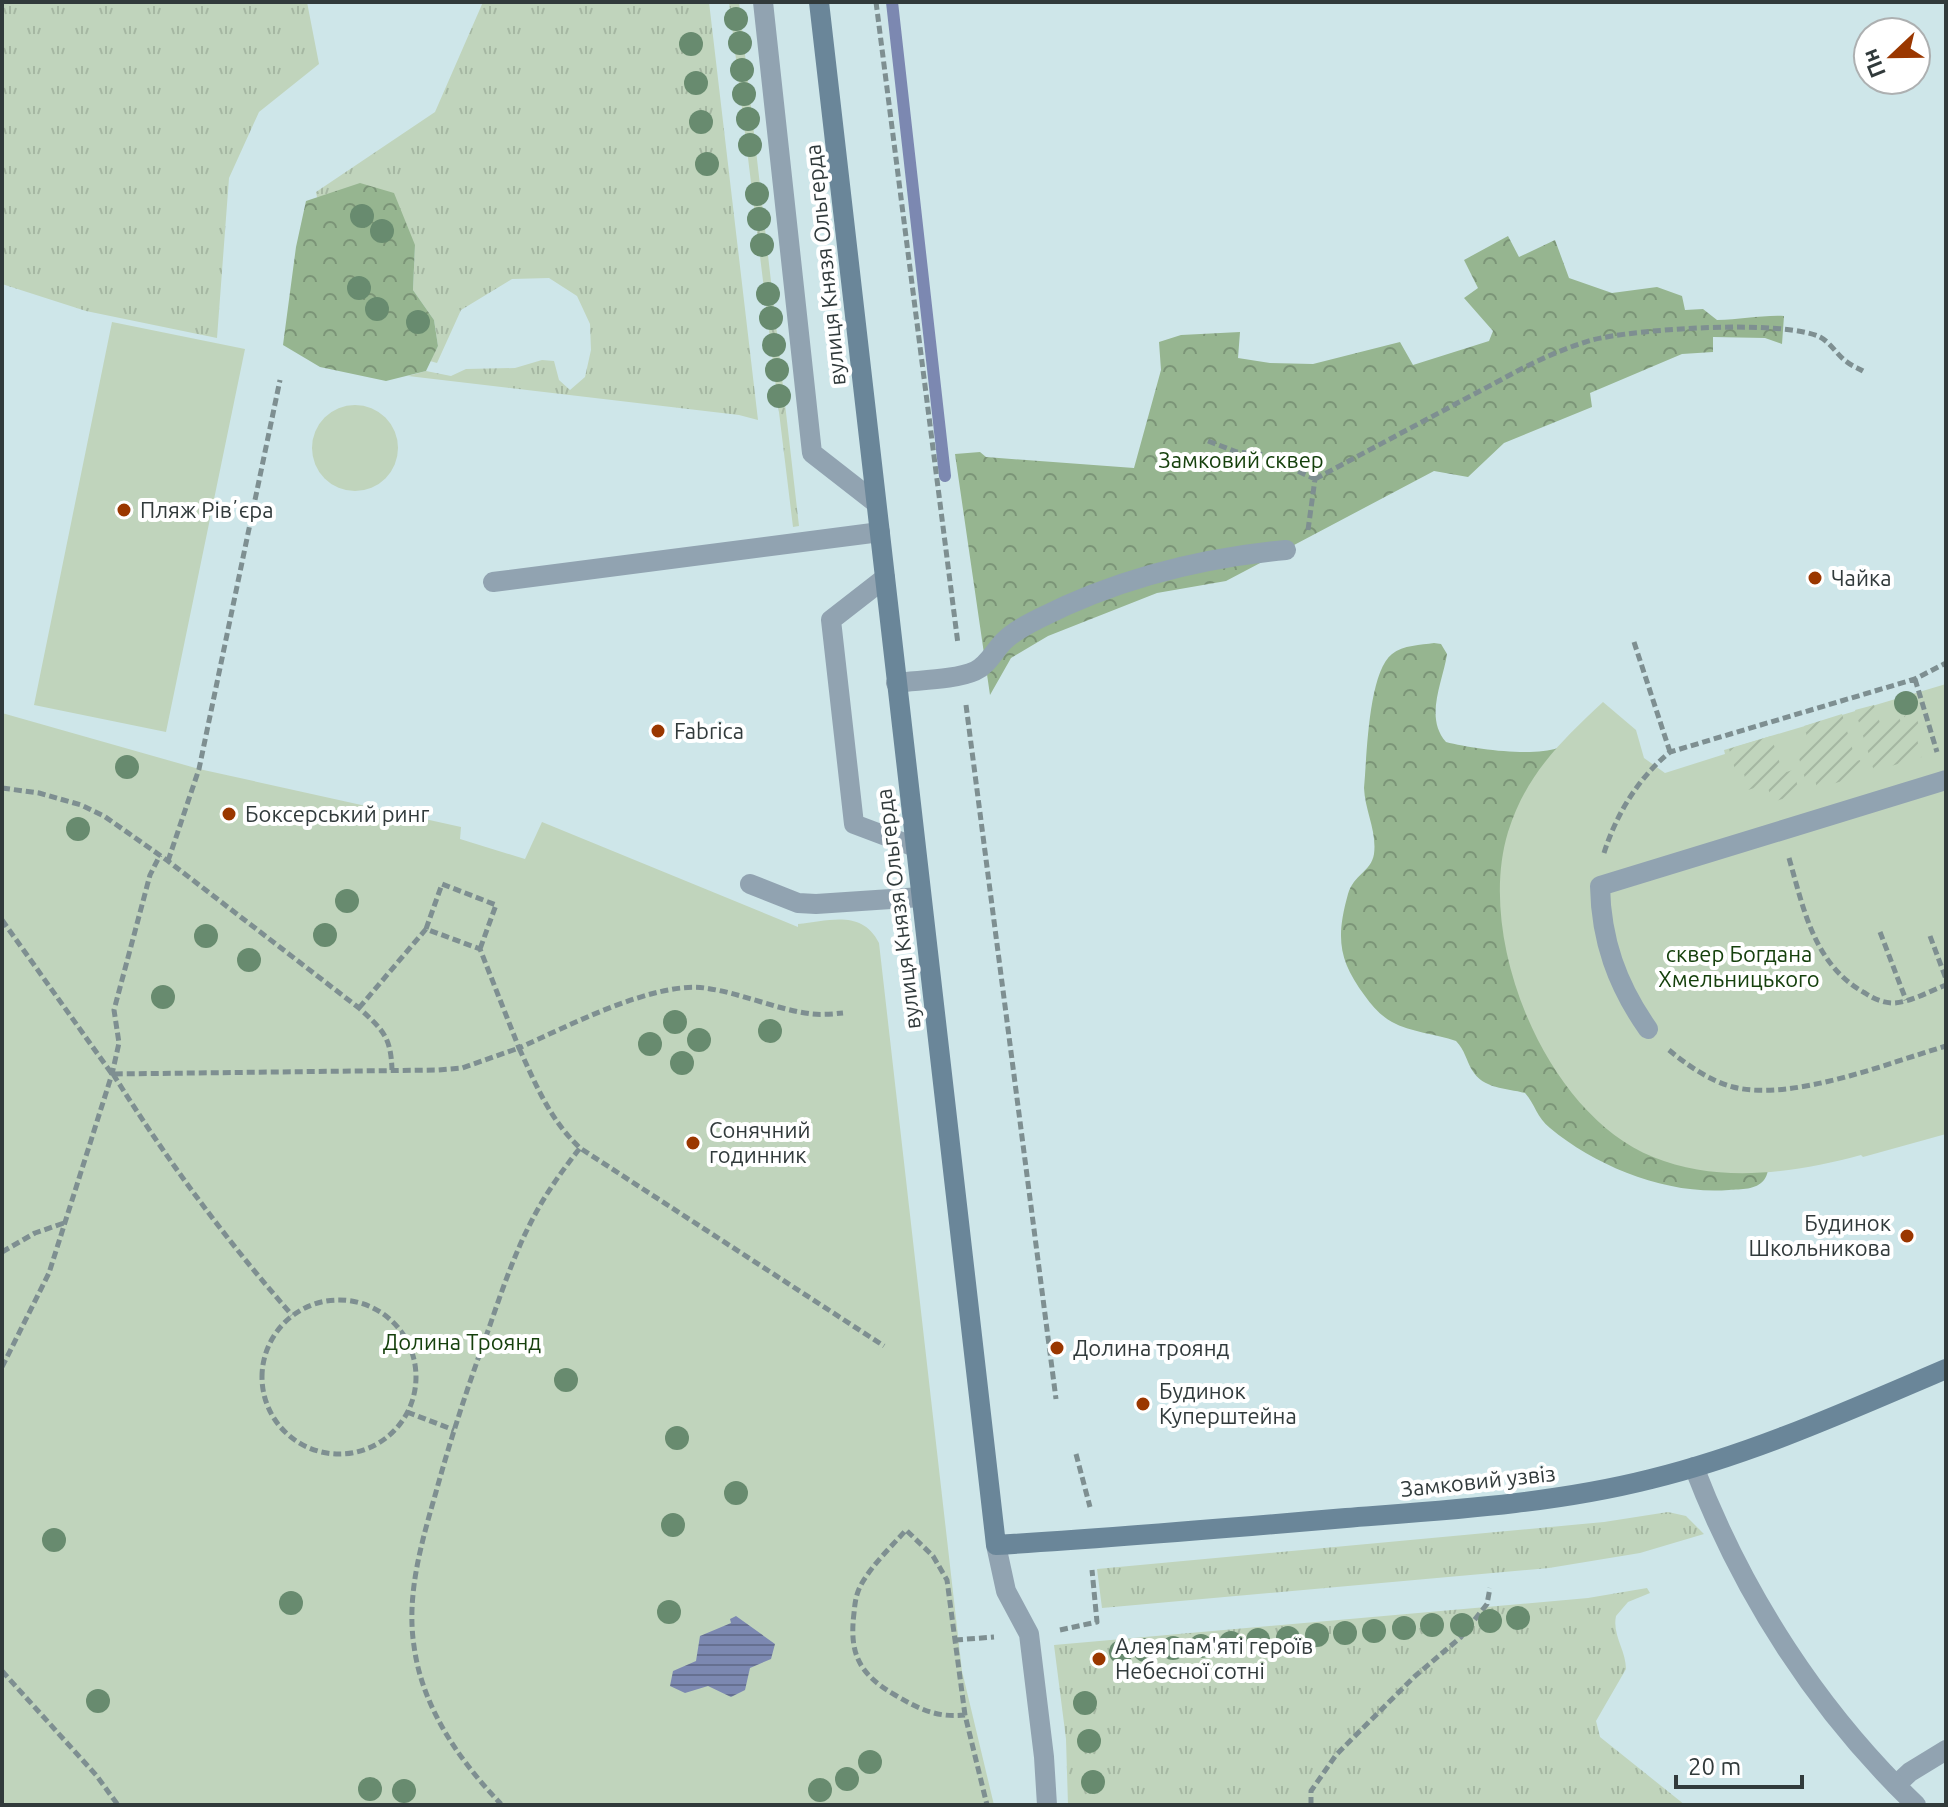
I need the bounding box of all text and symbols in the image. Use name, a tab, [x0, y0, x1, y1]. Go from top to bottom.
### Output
north arrow	[1852, 16, 1932, 96]
text: Пн	[1856, 46, 1890, 82]
street label: вулиця Князя Ольгерда	[799, 143, 850, 387]
park label: Замковий сквер	[1158, 447, 1324, 472]
place label: Пляж Рівʼєра	[140, 497, 274, 522]
marker: Пляж Рівʼєра	[115, 501, 133, 519]
place label: Чайка	[1831, 565, 1892, 590]
marker: Чайка	[1806, 569, 1824, 587]
place label: Fabrica	[674, 718, 744, 743]
marker: Fabrica	[649, 722, 667, 740]
street label: вулиця Князя Ольгерда	[870, 787, 925, 1031]
place label: Боксерський ринг	[245, 801, 429, 826]
marker: Боксерський ринг	[220, 805, 238, 823]
park label: сквер Богдана Хмельницького	[1658, 941, 1820, 991]
place label: Сонячний годинник	[709, 1117, 810, 1167]
marker: Сонячний годинник	[684, 1134, 702, 1152]
place label: Будинок Школьникова	[1749, 1210, 1891, 1260]
marker: Будинок Школьникова	[1898, 1227, 1916, 1245]
park label: Долина Троянд	[383, 1329, 541, 1354]
place label: Долина троянд	[1073, 1335, 1229, 1360]
marker: Долина троянд	[1048, 1339, 1066, 1357]
place label: Будинок Куперштейна	[1159, 1378, 1297, 1428]
marker: Будинок Куперштейна	[1134, 1395, 1152, 1413]
street label: Замковий узвіз	[1399, 1460, 1557, 1501]
place label: Алея пам'яті героїв Небесної сотні	[1115, 1633, 1313, 1683]
marker: Алея пам'яті героїв Небесної сотні	[1090, 1650, 1108, 1668]
scale bar	[1676, 1739, 1802, 1789]
text: 20 m	[1688, 1753, 1741, 1780]

